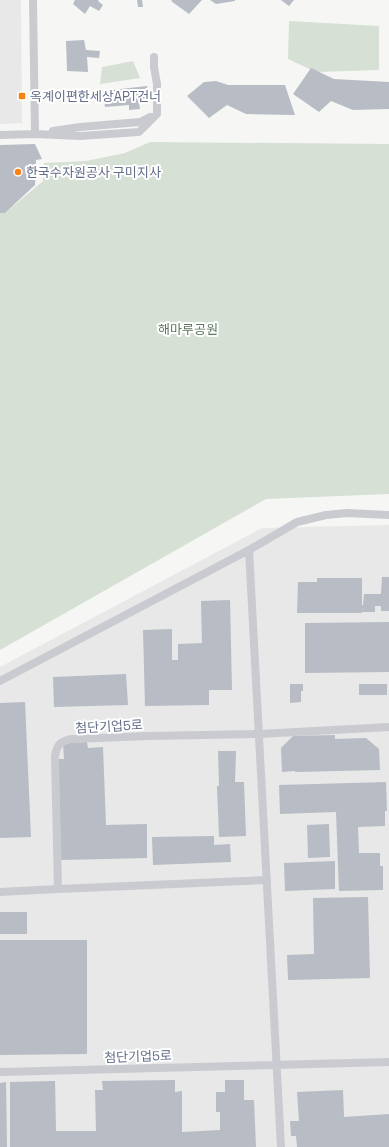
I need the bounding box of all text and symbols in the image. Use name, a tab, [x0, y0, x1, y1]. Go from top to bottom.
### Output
place label: 옥계이편한세상APT건너	[30, 88, 161, 105]
marker: 옥계이편한세상APT건너	[17, 91, 27, 101]
place label: 한국수자원공사 구미지사	[26, 164, 161, 181]
marker: 한국수자원공사 구미지사	[13, 167, 23, 177]
park label: 해마루공원	[158, 321, 218, 338]
street label: 첨단기업5로	[75, 716, 143, 737]
street label: 첨단기업5로	[104, 1047, 172, 1066]

